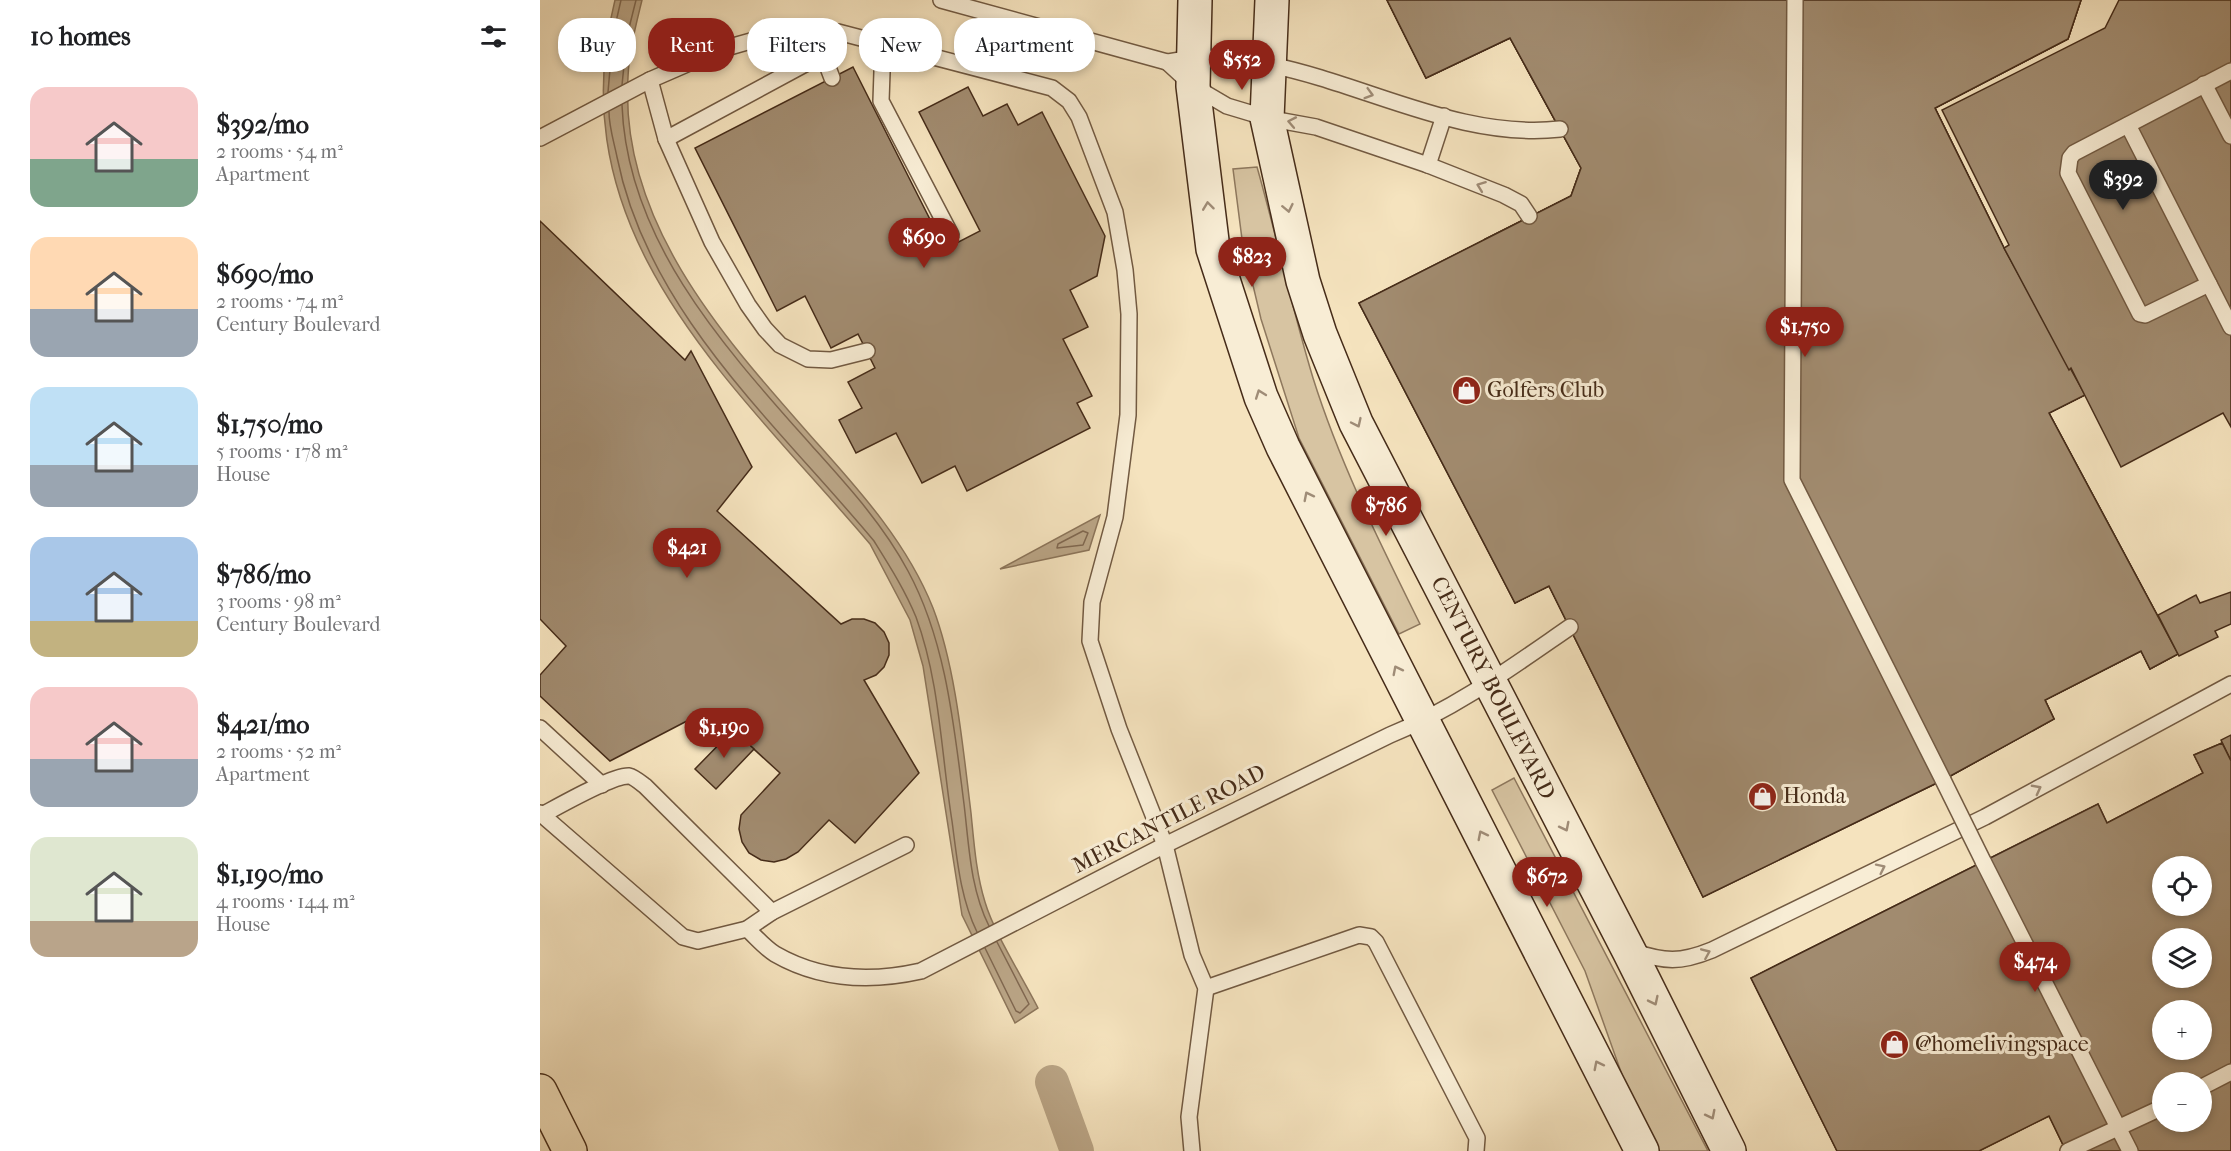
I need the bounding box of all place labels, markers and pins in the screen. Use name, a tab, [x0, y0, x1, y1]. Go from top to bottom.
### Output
pin: $552	[1206, 40, 1278, 91]
pin: $392	[2087, 160, 2159, 211]
pin: $690	[888, 218, 960, 269]
pin: $823	[1216, 237, 1288, 288]
pin: $1,750	[1756, 307, 1854, 358]
shop icon: Golfers Club	[1450, 374, 1482, 406]
place label: Golfers Club	[1487, 377, 1604, 403]
pin: $786	[1350, 486, 1422, 537]
pin: $421	[651, 528, 723, 579]
pin: $1,190	[675, 708, 773, 759]
shop icon: Honda	[1746, 780, 1778, 812]
place label: Honda	[1783, 783, 1847, 809]
pin: $672	[1511, 857, 1583, 908]
pin: $474	[1999, 942, 2071, 993]
shop icon: @homelivingspace	[1878, 1028, 1910, 1060]
place label: @homelivingspace	[1915, 1031, 2089, 1057]

